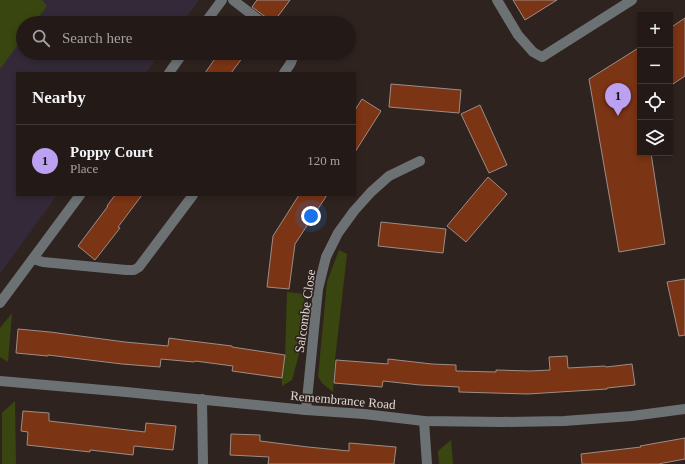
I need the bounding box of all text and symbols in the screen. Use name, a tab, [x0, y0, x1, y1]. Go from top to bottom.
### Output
map controls	[637, 12, 673, 156]
button: +	[637, 12, 673, 48]
search box	[16, 16, 356, 60]
icon: search	[30, 27, 52, 49]
text: Search here	[62, 30, 132, 46]
button: −	[637, 48, 673, 84]
pin: 1	[605, 83, 631, 116]
button: locate	[637, 84, 673, 120]
text: Nearby	[32, 88, 86, 107]
button: layers	[637, 120, 673, 156]
text: Poppy Court	[70, 144, 153, 160]
text: 1	[42, 153, 48, 168]
text: 120 m	[307, 153, 340, 168]
text: Place	[70, 161, 98, 176]
your location	[301, 206, 321, 226]
street label: Salcombe Close	[292, 268, 318, 354]
street label: Remembrance Road	[290, 388, 397, 412]

